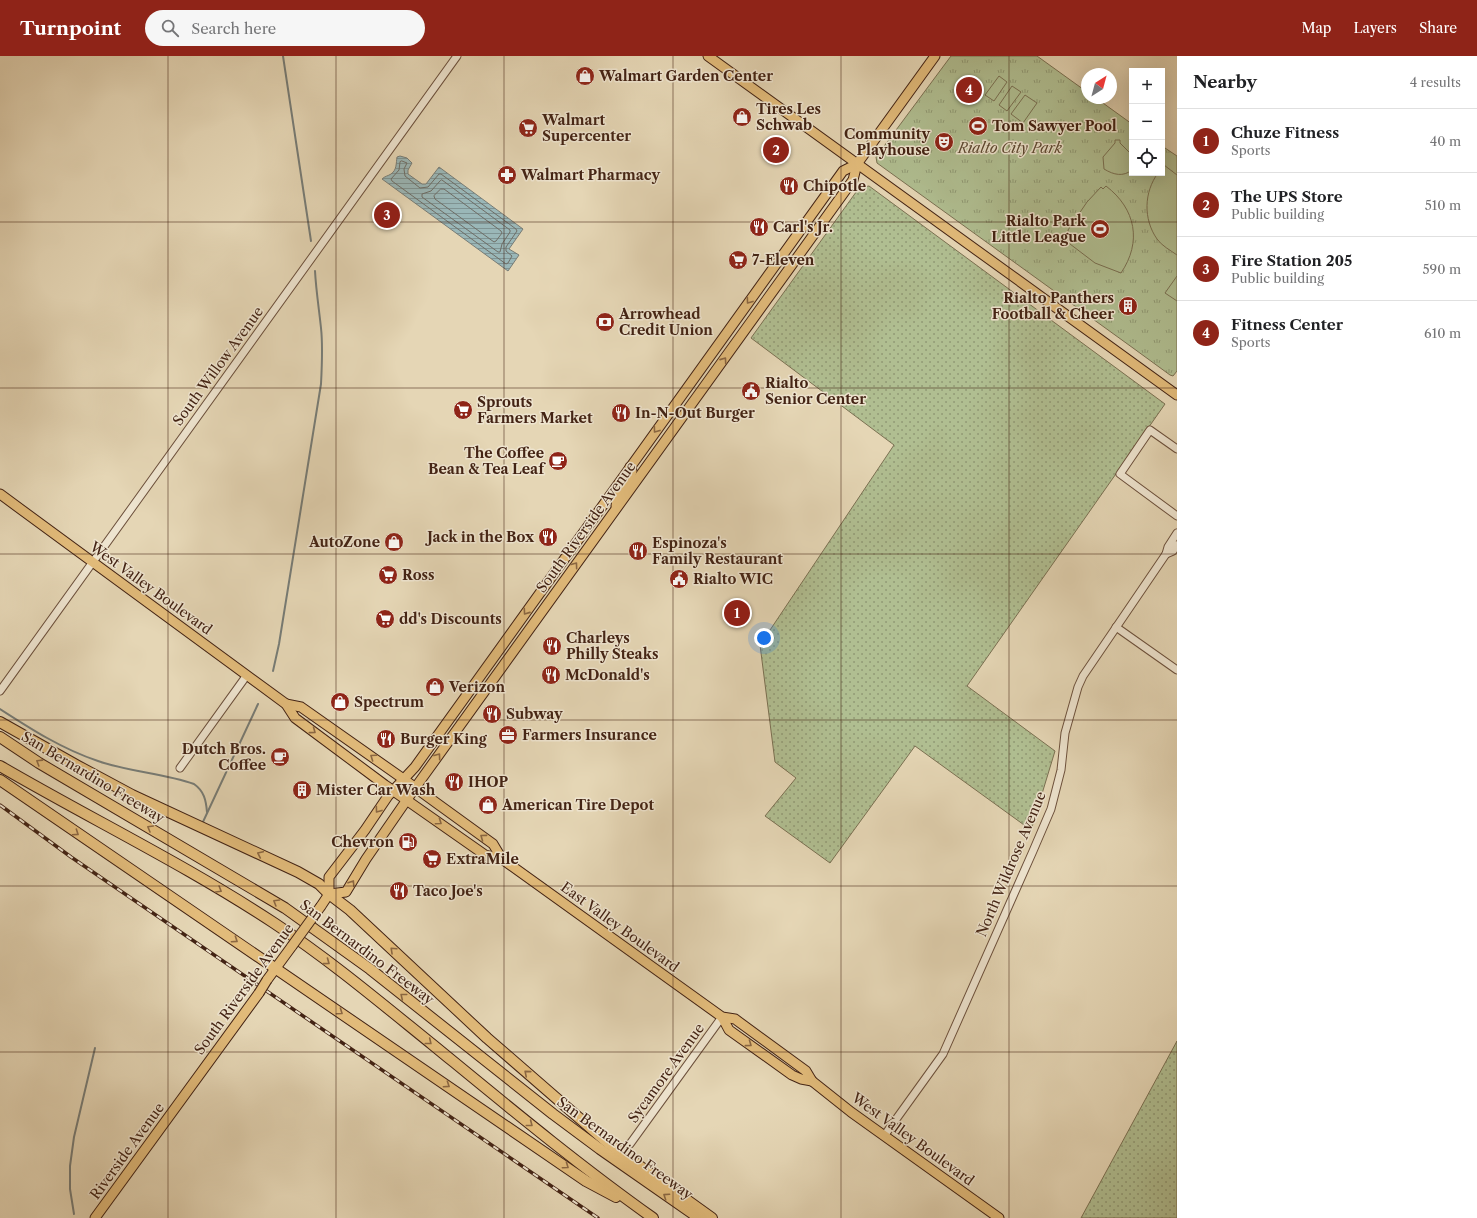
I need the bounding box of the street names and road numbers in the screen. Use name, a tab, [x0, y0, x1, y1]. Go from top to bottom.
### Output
street label: South Willow Avenue	[169, 303, 267, 429]
street label: South Riverside Avenue	[532, 458, 640, 596]
street label: West Valley Boulevard	[86, 537, 216, 639]
street label: San Bernardino Freeway	[18, 727, 168, 827]
street label: North Wildrose Avenue	[972, 789, 1050, 939]
street label: East Valley Boulevard	[557, 878, 683, 976]
street label: San Bernardino Freeway	[296, 896, 438, 1009]
street label: South Riverside Avenue	[190, 920, 298, 1058]
street label: Sycamore Avenue	[624, 1020, 708, 1126]
street label: West Valley Boulevard	[848, 1088, 978, 1190]
street label: San Bernardino Freeway	[553, 1093, 697, 1204]
street label: Riverside Avenue	[86, 1099, 168, 1203]

